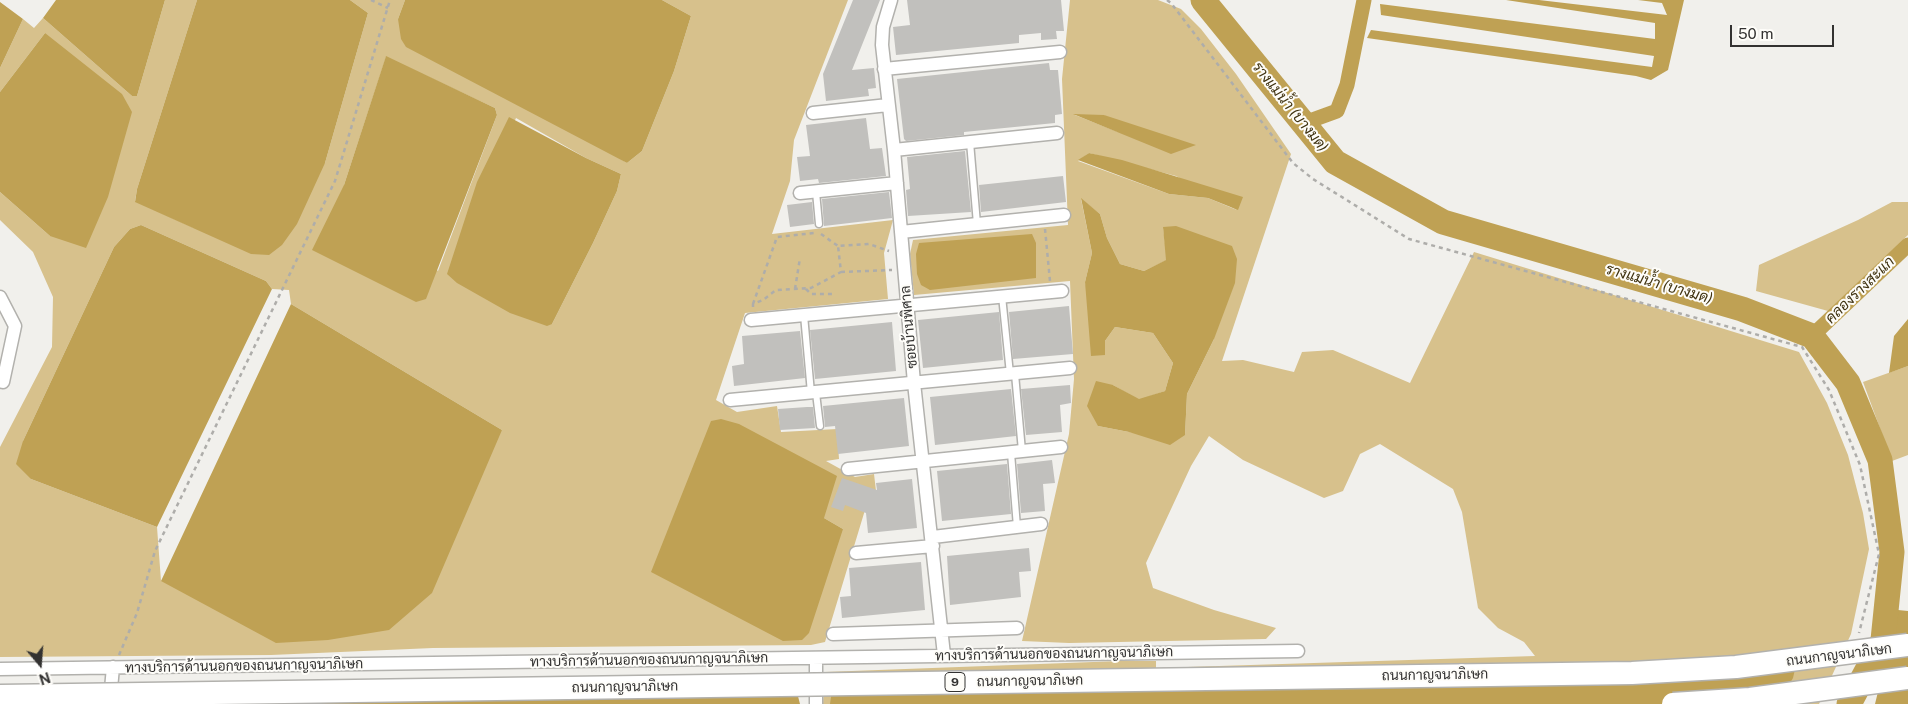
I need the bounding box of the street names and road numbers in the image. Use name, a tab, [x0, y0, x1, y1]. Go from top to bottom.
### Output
street label: ซอยบ้านพิศาล	[897, 285, 921, 369]
street label: ถนนกาญจนาภิเษก	[1785, 640, 1893, 670]
street label: ทางบริการด้านนอกของถนนกาญจนาภิเษก	[935, 644, 1173, 664]
street label: ทางบริการด้านนอกของถนนกาญจนาภิเษก	[530, 650, 768, 670]
street label: ทางบริการด้านนอกของถนนกาญจนาภิเษก	[125, 656, 363, 676]
street label: ถนนกาญจนาภิเษก	[1382, 666, 1488, 684]
road number: 9	[945, 672, 965, 692]
street label: ถนนกาญจนาภิเษก	[977, 672, 1083, 690]
street label: ถนนกาญจนาภิเษก	[572, 678, 678, 696]

